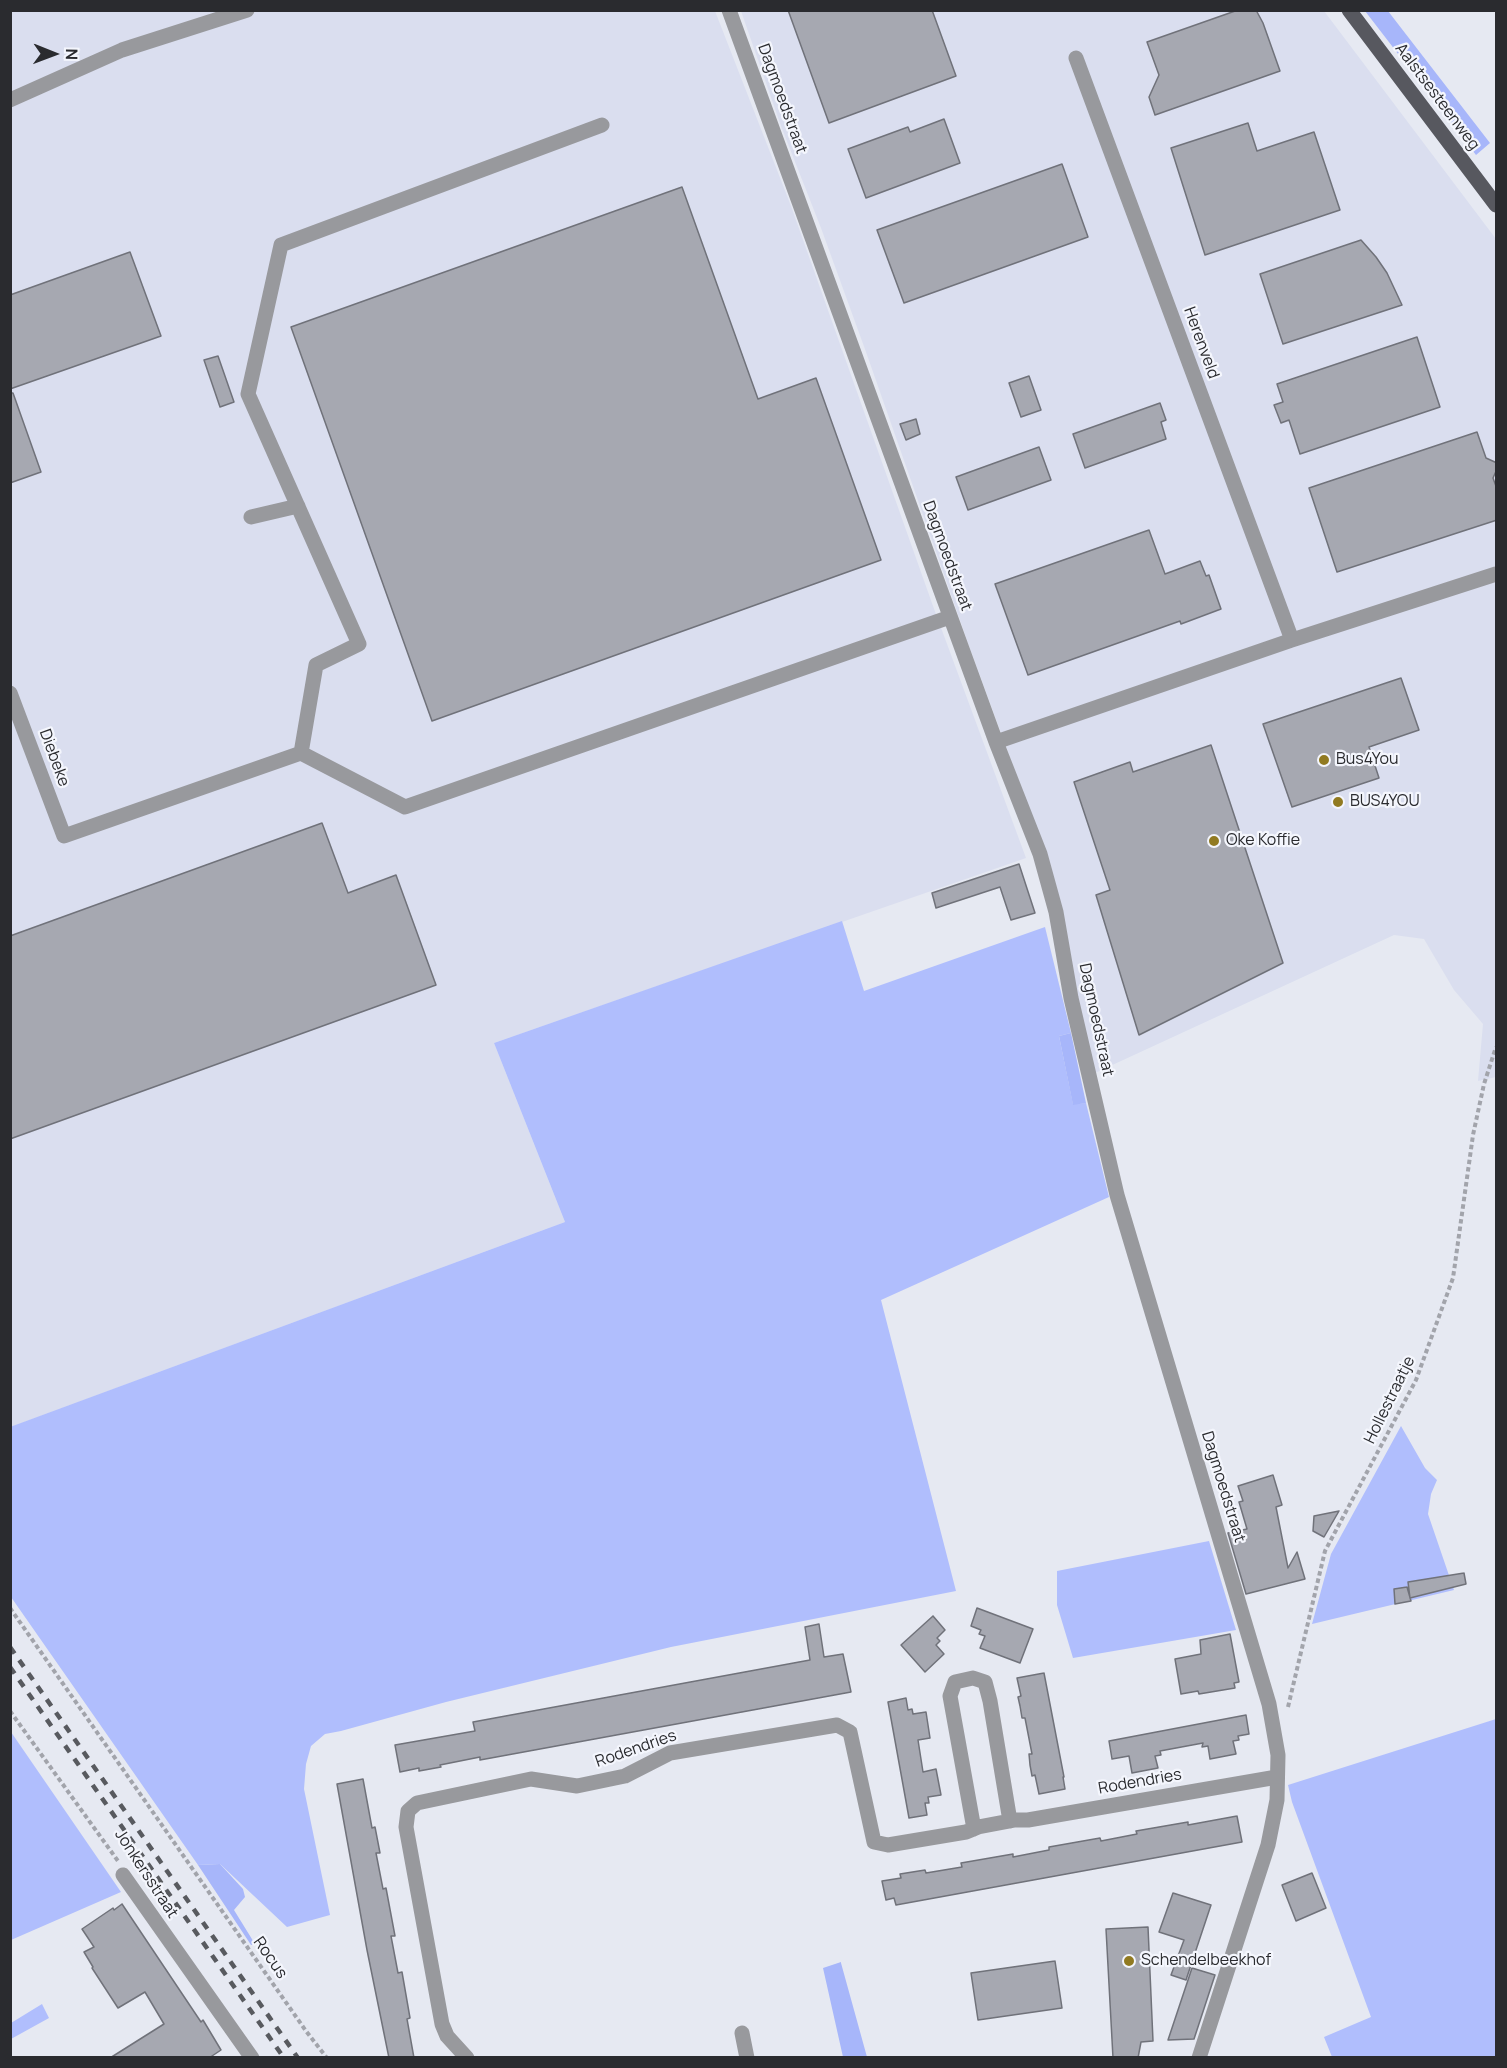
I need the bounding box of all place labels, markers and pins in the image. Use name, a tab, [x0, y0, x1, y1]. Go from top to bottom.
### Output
place label: Bus4You	[1336, 750, 1398, 770]
marker: Bus4You	[1317, 753, 1331, 767]
place label: BUS4YOU	[1350, 792, 1420, 812]
marker: BUS4YOU	[1331, 795, 1345, 809]
place label: Oke Koffie	[1226, 831, 1300, 851]
marker: Oke Koffie	[1207, 834, 1221, 848]
place label: Schendelbeekhof	[1141, 1951, 1271, 1971]
marker: Schendelbeekhof	[1122, 1954, 1136, 1968]

